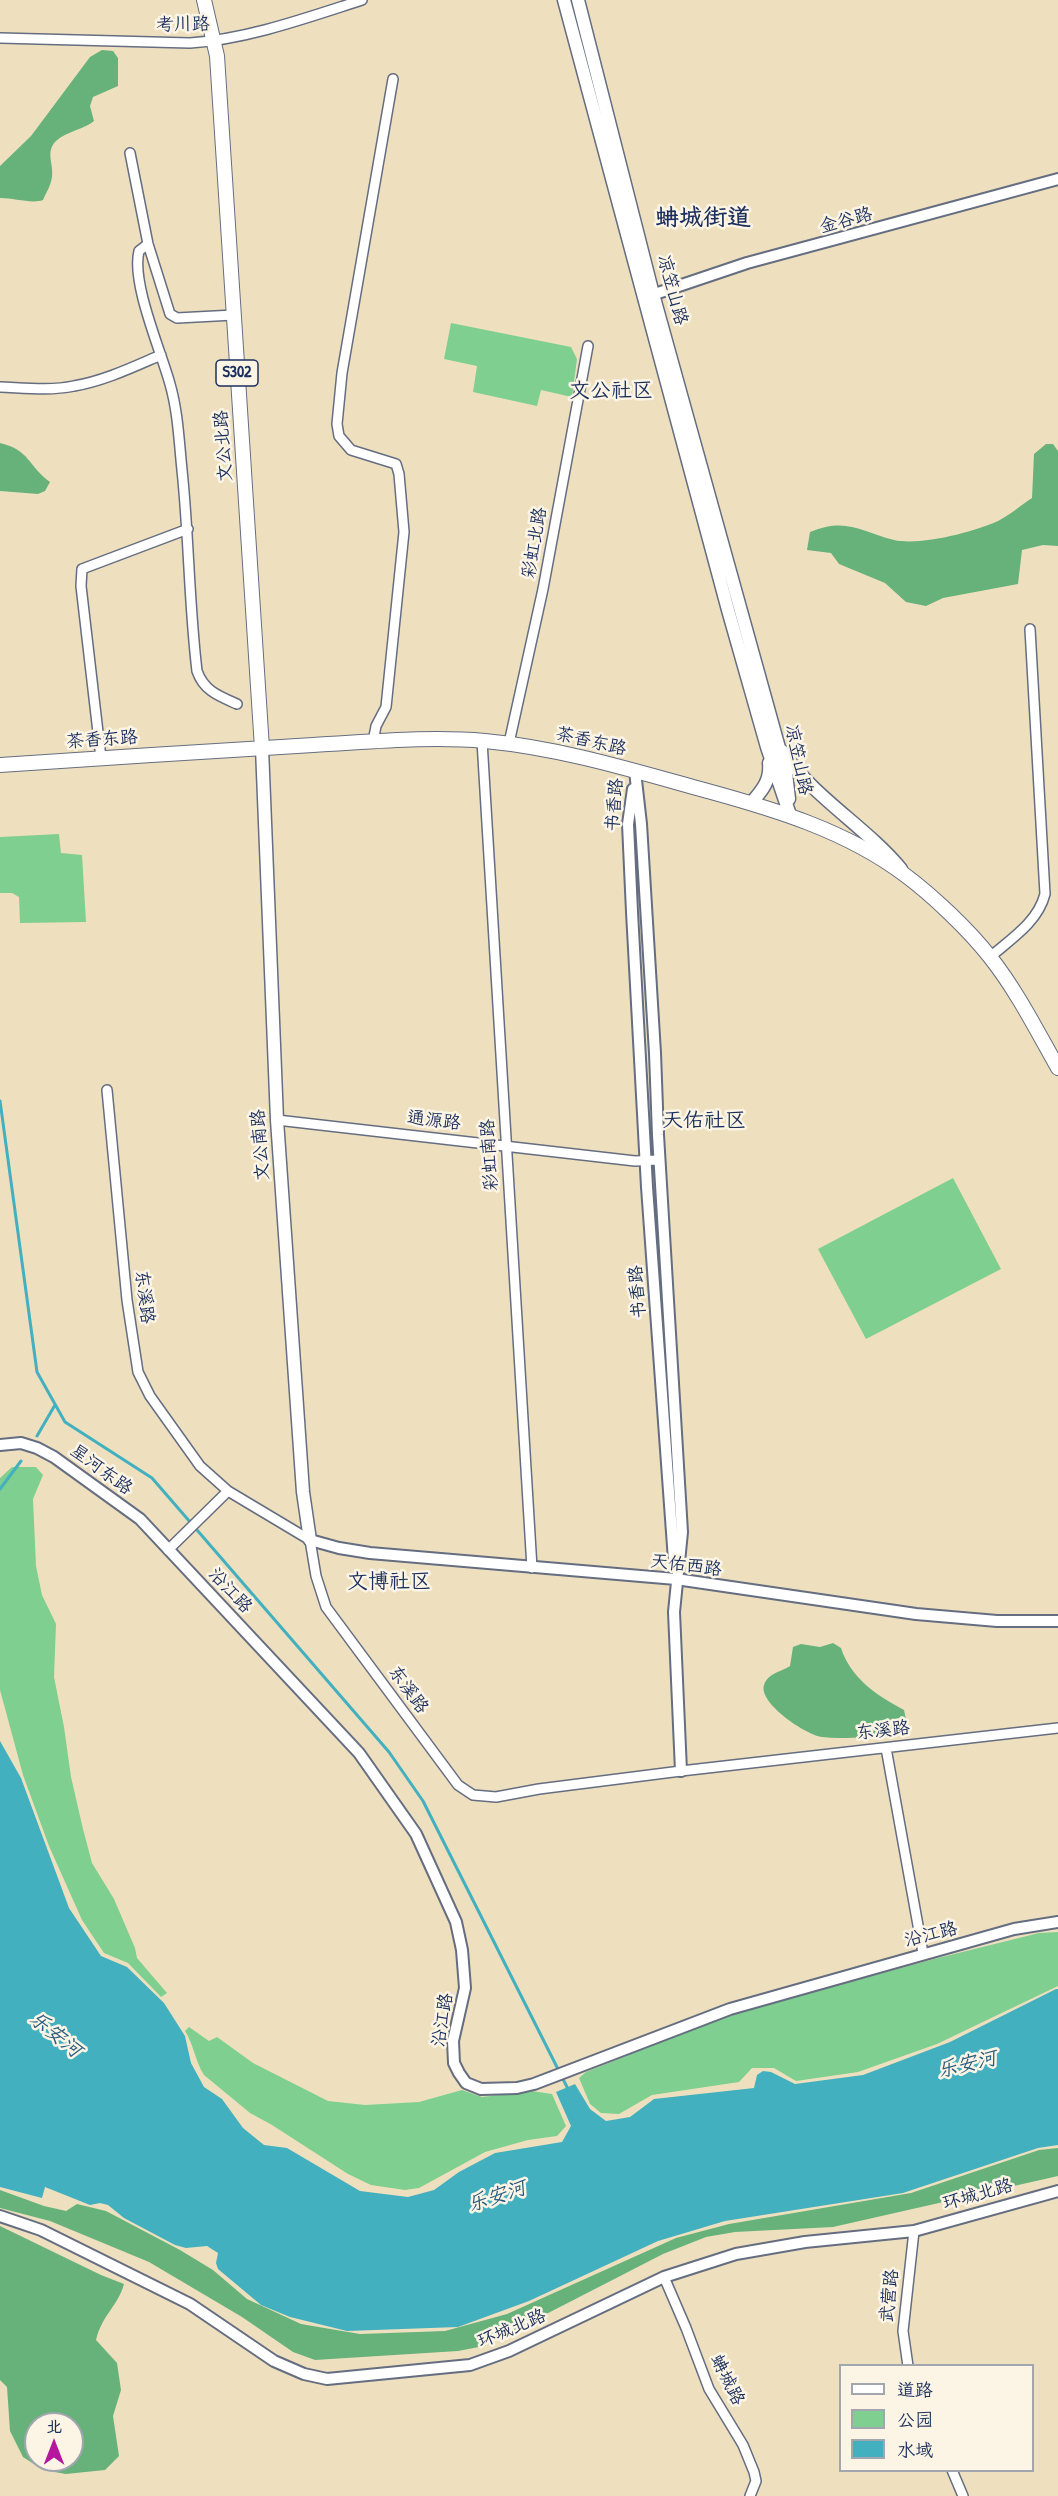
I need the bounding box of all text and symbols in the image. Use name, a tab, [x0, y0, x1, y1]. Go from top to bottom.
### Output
street label: 考川路	[156, 14, 210, 36]
street label: 金谷路	[817, 204, 875, 238]
district label: 蚺城街道	[655, 205, 751, 233]
street label: 凉笠山路	[652, 252, 692, 328]
road number: S302	[216, 360, 258, 386]
district label: 文公社区	[569, 378, 653, 404]
street label: 文公北路	[211, 409, 237, 483]
street label: 彩虹北路	[518, 506, 552, 580]
street label: 茶香东路	[553, 723, 629, 761]
street label: 凉笠山路	[780, 723, 816, 797]
street label: 茶香东路	[65, 727, 139, 753]
street label: 书香路	[602, 777, 628, 833]
street label: 通源路	[406, 1107, 462, 1135]
street label: 文公南路	[248, 1108, 274, 1182]
district label: 天佑社区	[662, 1108, 746, 1134]
street label: 彩虹南路	[477, 1118, 503, 1192]
street label: 书香路	[625, 1264, 651, 1320]
street label: 东溪路	[130, 1269, 158, 1325]
street label: 星河东路	[66, 1440, 136, 1500]
street label: 天佑西路	[649, 1551, 723, 1581]
street label: 沿江路	[204, 1564, 256, 1618]
district label: 文博社区	[347, 1569, 431, 1595]
street label: 东溪路	[383, 1662, 433, 1718]
street label: 东溪路	[855, 1717, 911, 1745]
street label: 沿江路	[902, 1918, 960, 1952]
street label: 沿江路	[428, 1992, 458, 2048]
water label: 乐安河	[24, 2007, 86, 2063]
water label: 乐安河	[935, 2047, 999, 2083]
street label: 环城北路	[940, 2175, 1016, 2215]
water label: 乐安河	[465, 2176, 529, 2218]
street label: 武营路	[876, 2268, 904, 2324]
street label: 环城北路	[475, 2305, 549, 2353]
street label: 蚺城路	[705, 2351, 749, 2409]
legend	[839, 2364, 1034, 2472]
text: 道路	[897, 2377, 933, 2402]
text: 公园	[897, 2407, 933, 2432]
north arrow	[24, 2412, 84, 2472]
text: 北	[46, 2415, 62, 2437]
text: 水域	[897, 2437, 933, 2462]

